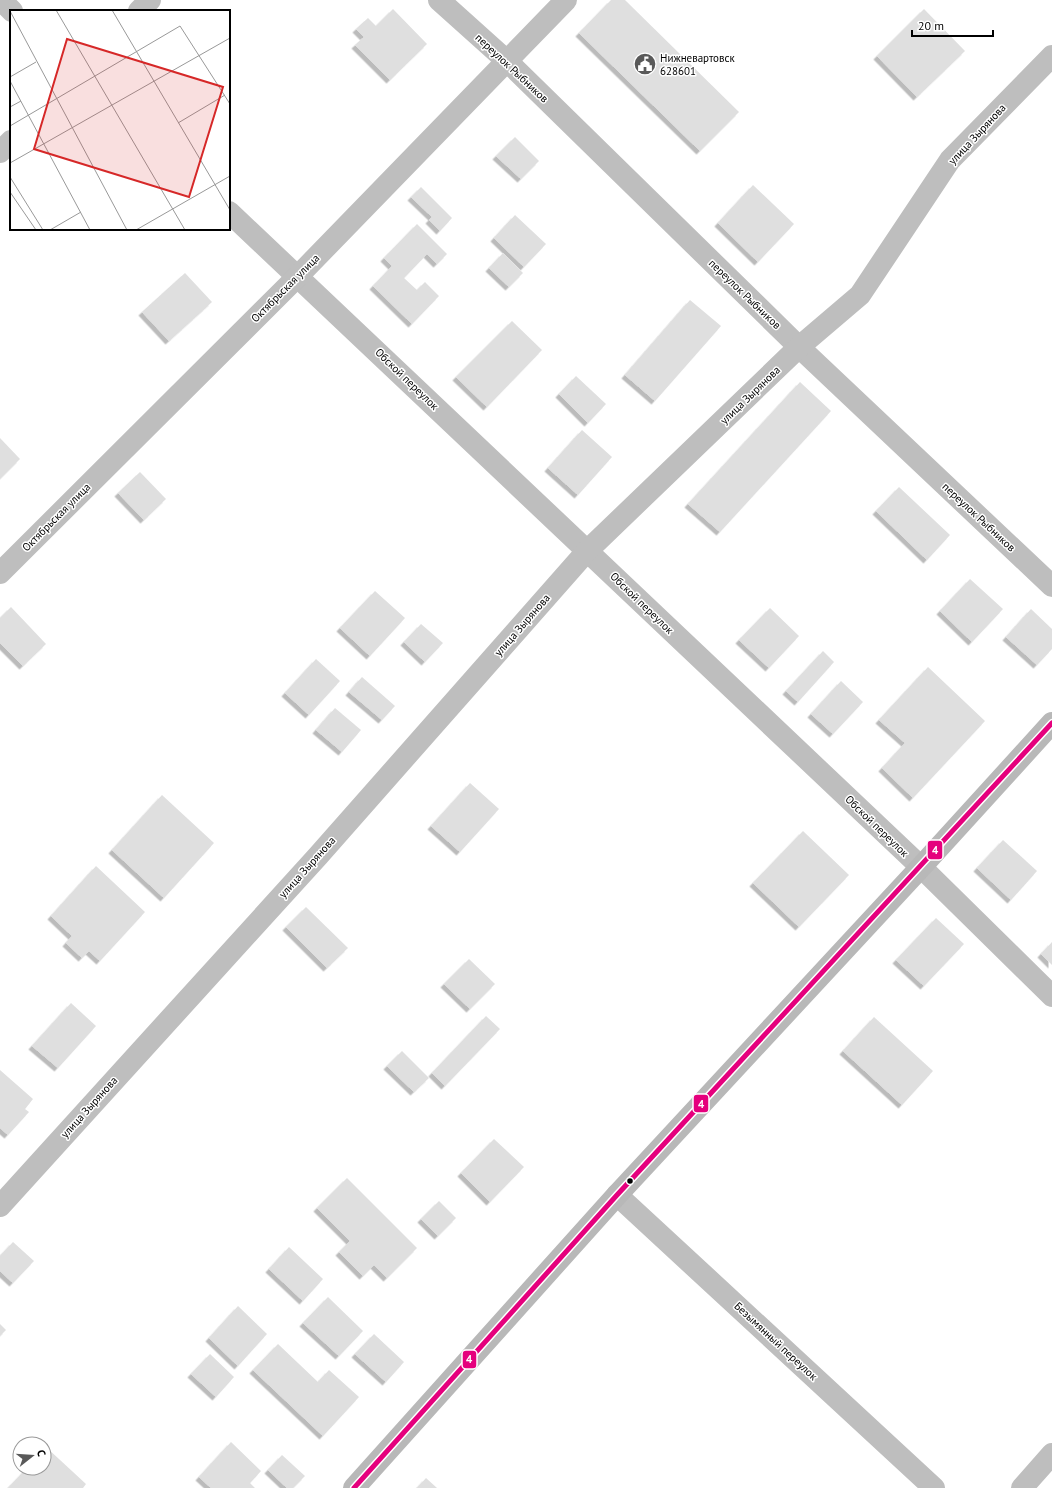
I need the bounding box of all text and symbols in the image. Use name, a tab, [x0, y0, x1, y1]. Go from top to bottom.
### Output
inset map	[10, 10, 230, 230]
scale bar	[912, 12, 993, 38]
text: 20 m	[918, 18, 944, 33]
street label: переулок Рыбников	[473, 31, 551, 105]
public building icon: Нижневартовск 628601	[632, 51, 658, 77]
place label: Нижневартовск 628601	[660, 51, 735, 78]
street label: улица Зырянова	[945, 101, 1009, 167]
street label: Октябрьская улица	[248, 251, 322, 325]
street label: переулок Рыбников	[706, 256, 784, 332]
street label: Обской переулок	[372, 345, 442, 413]
street label: улица Зырянова	[717, 363, 783, 427]
street label: Октябрьская улица	[19, 480, 93, 554]
street label: переулок Рыбников	[940, 480, 1018, 554]
street label: Обской переулок	[607, 569, 677, 637]
street label: улица Зырянова	[491, 591, 553, 659]
street label: Обской переулок	[842, 792, 912, 860]
street label: улица Зырянова	[276, 833, 338, 901]
line badge: 4	[927, 840, 943, 860]
text: 4	[932, 843, 939, 857]
street label: улица Зырянова	[58, 1073, 120, 1141]
line badge: 4	[693, 1094, 709, 1113]
text: 4	[698, 1097, 705, 1111]
unlabelled marker	[625, 1176, 635, 1186]
street label: Безымянный переулок	[731, 1299, 821, 1384]
line badge: 4	[462, 1350, 477, 1369]
text: 4	[466, 1352, 473, 1366]
north arrow	[12, 1436, 52, 1476]
text: С	[34, 1448, 49, 1458]

